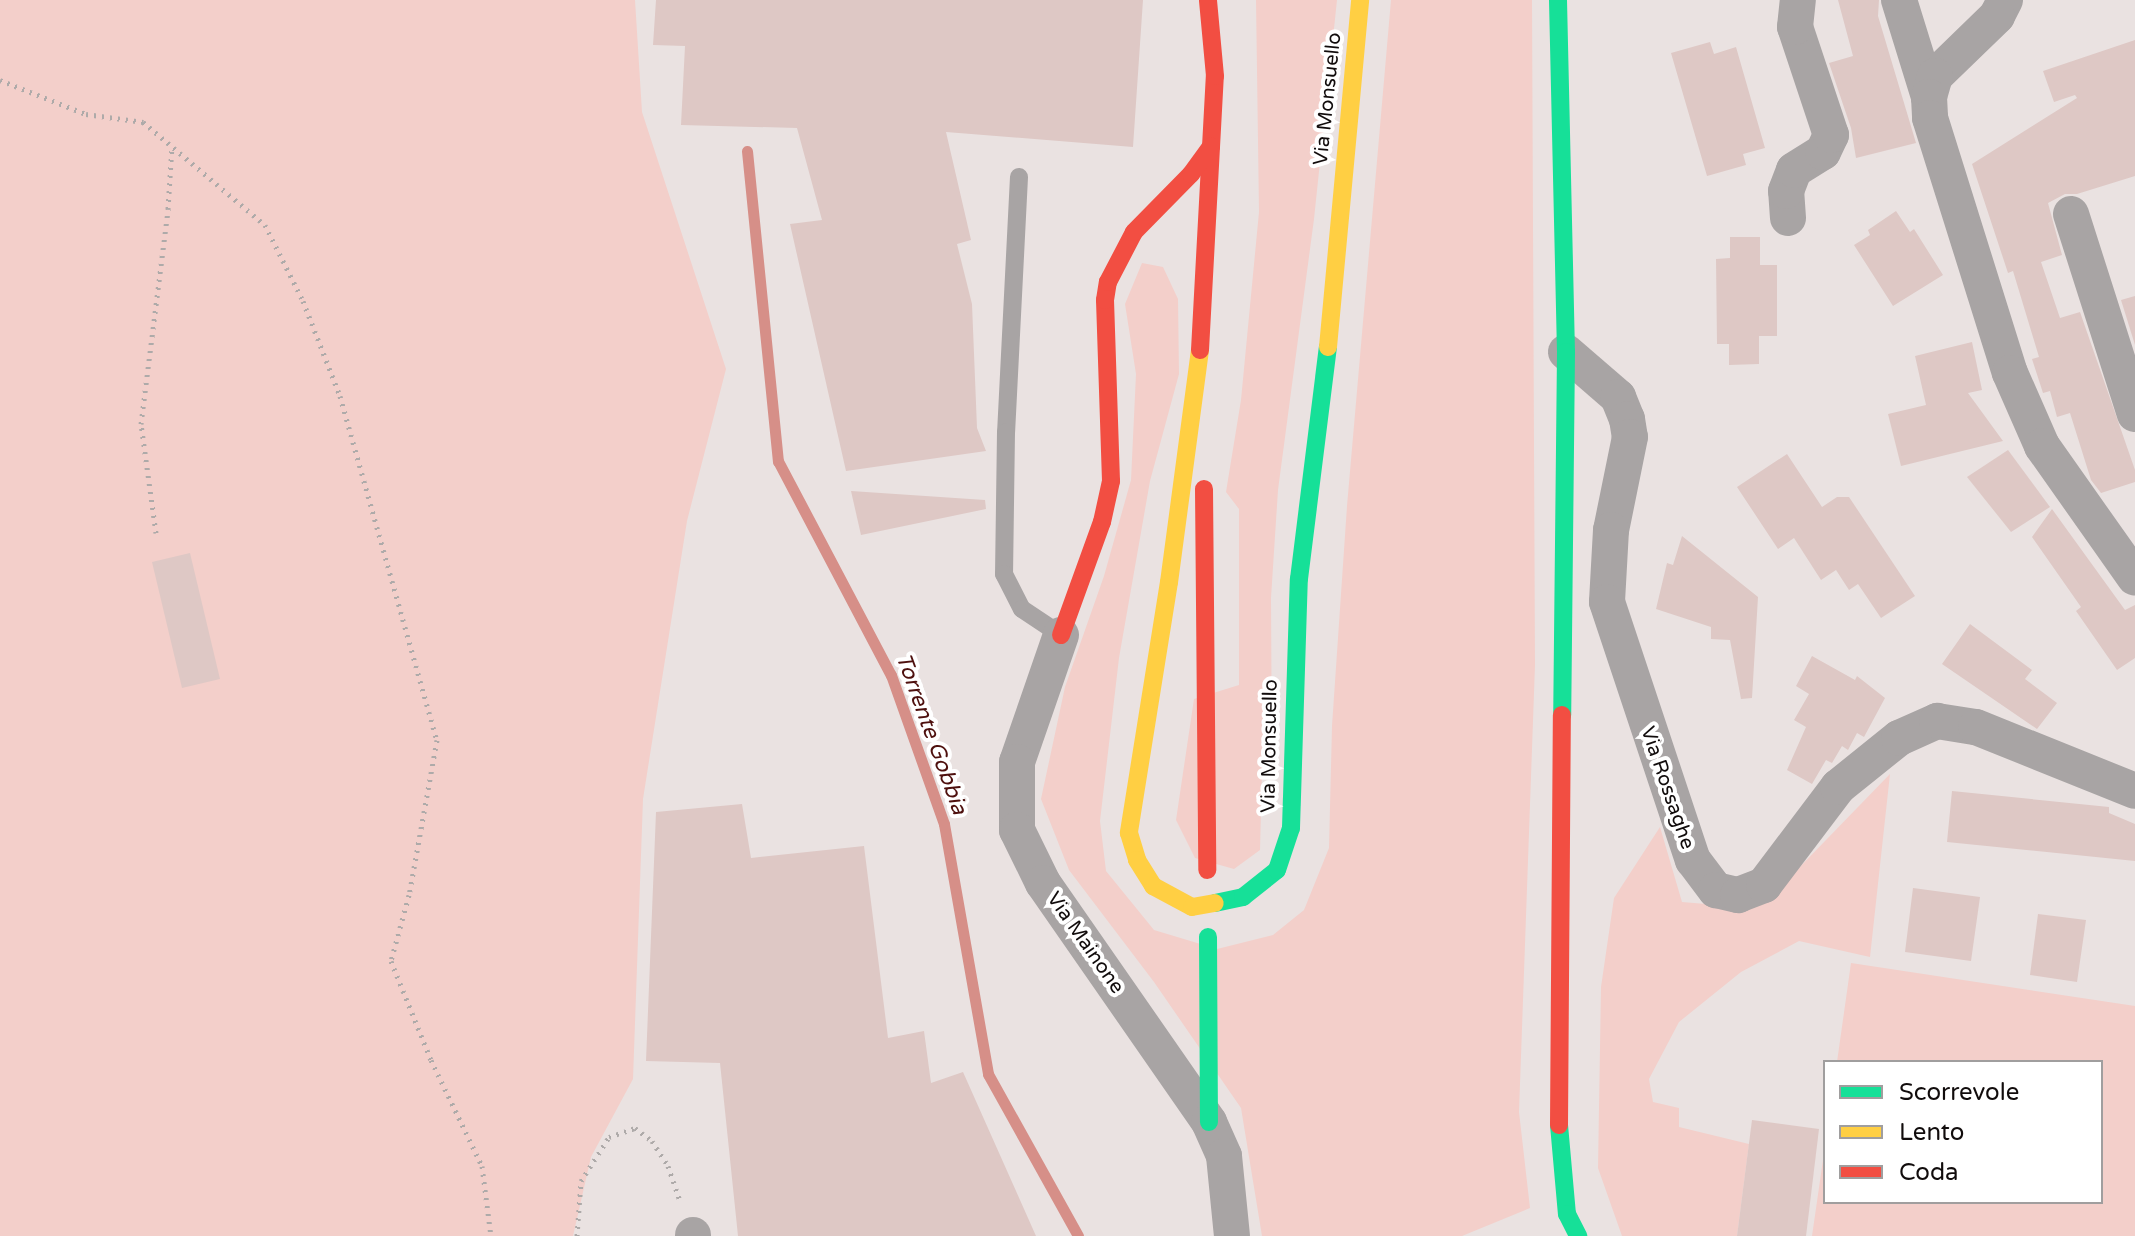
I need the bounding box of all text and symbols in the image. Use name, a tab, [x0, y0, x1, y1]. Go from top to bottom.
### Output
street label: Via Monsuello	[1309, 31, 1347, 167]
water label: Torrente Gobbia	[890, 650, 972, 818]
street label: Via Monsuello	[1257, 679, 1283, 813]
street label: Via Rossaghe	[1635, 724, 1699, 852]
street label: Via Mainone	[1041, 888, 1129, 998]
legend	[1823, 1060, 2103, 1204]
text: Scorrevole	[1899, 1078, 2019, 1107]
text: Lento	[1899, 1118, 1964, 1147]
text: Coda	[1899, 1158, 1959, 1187]

